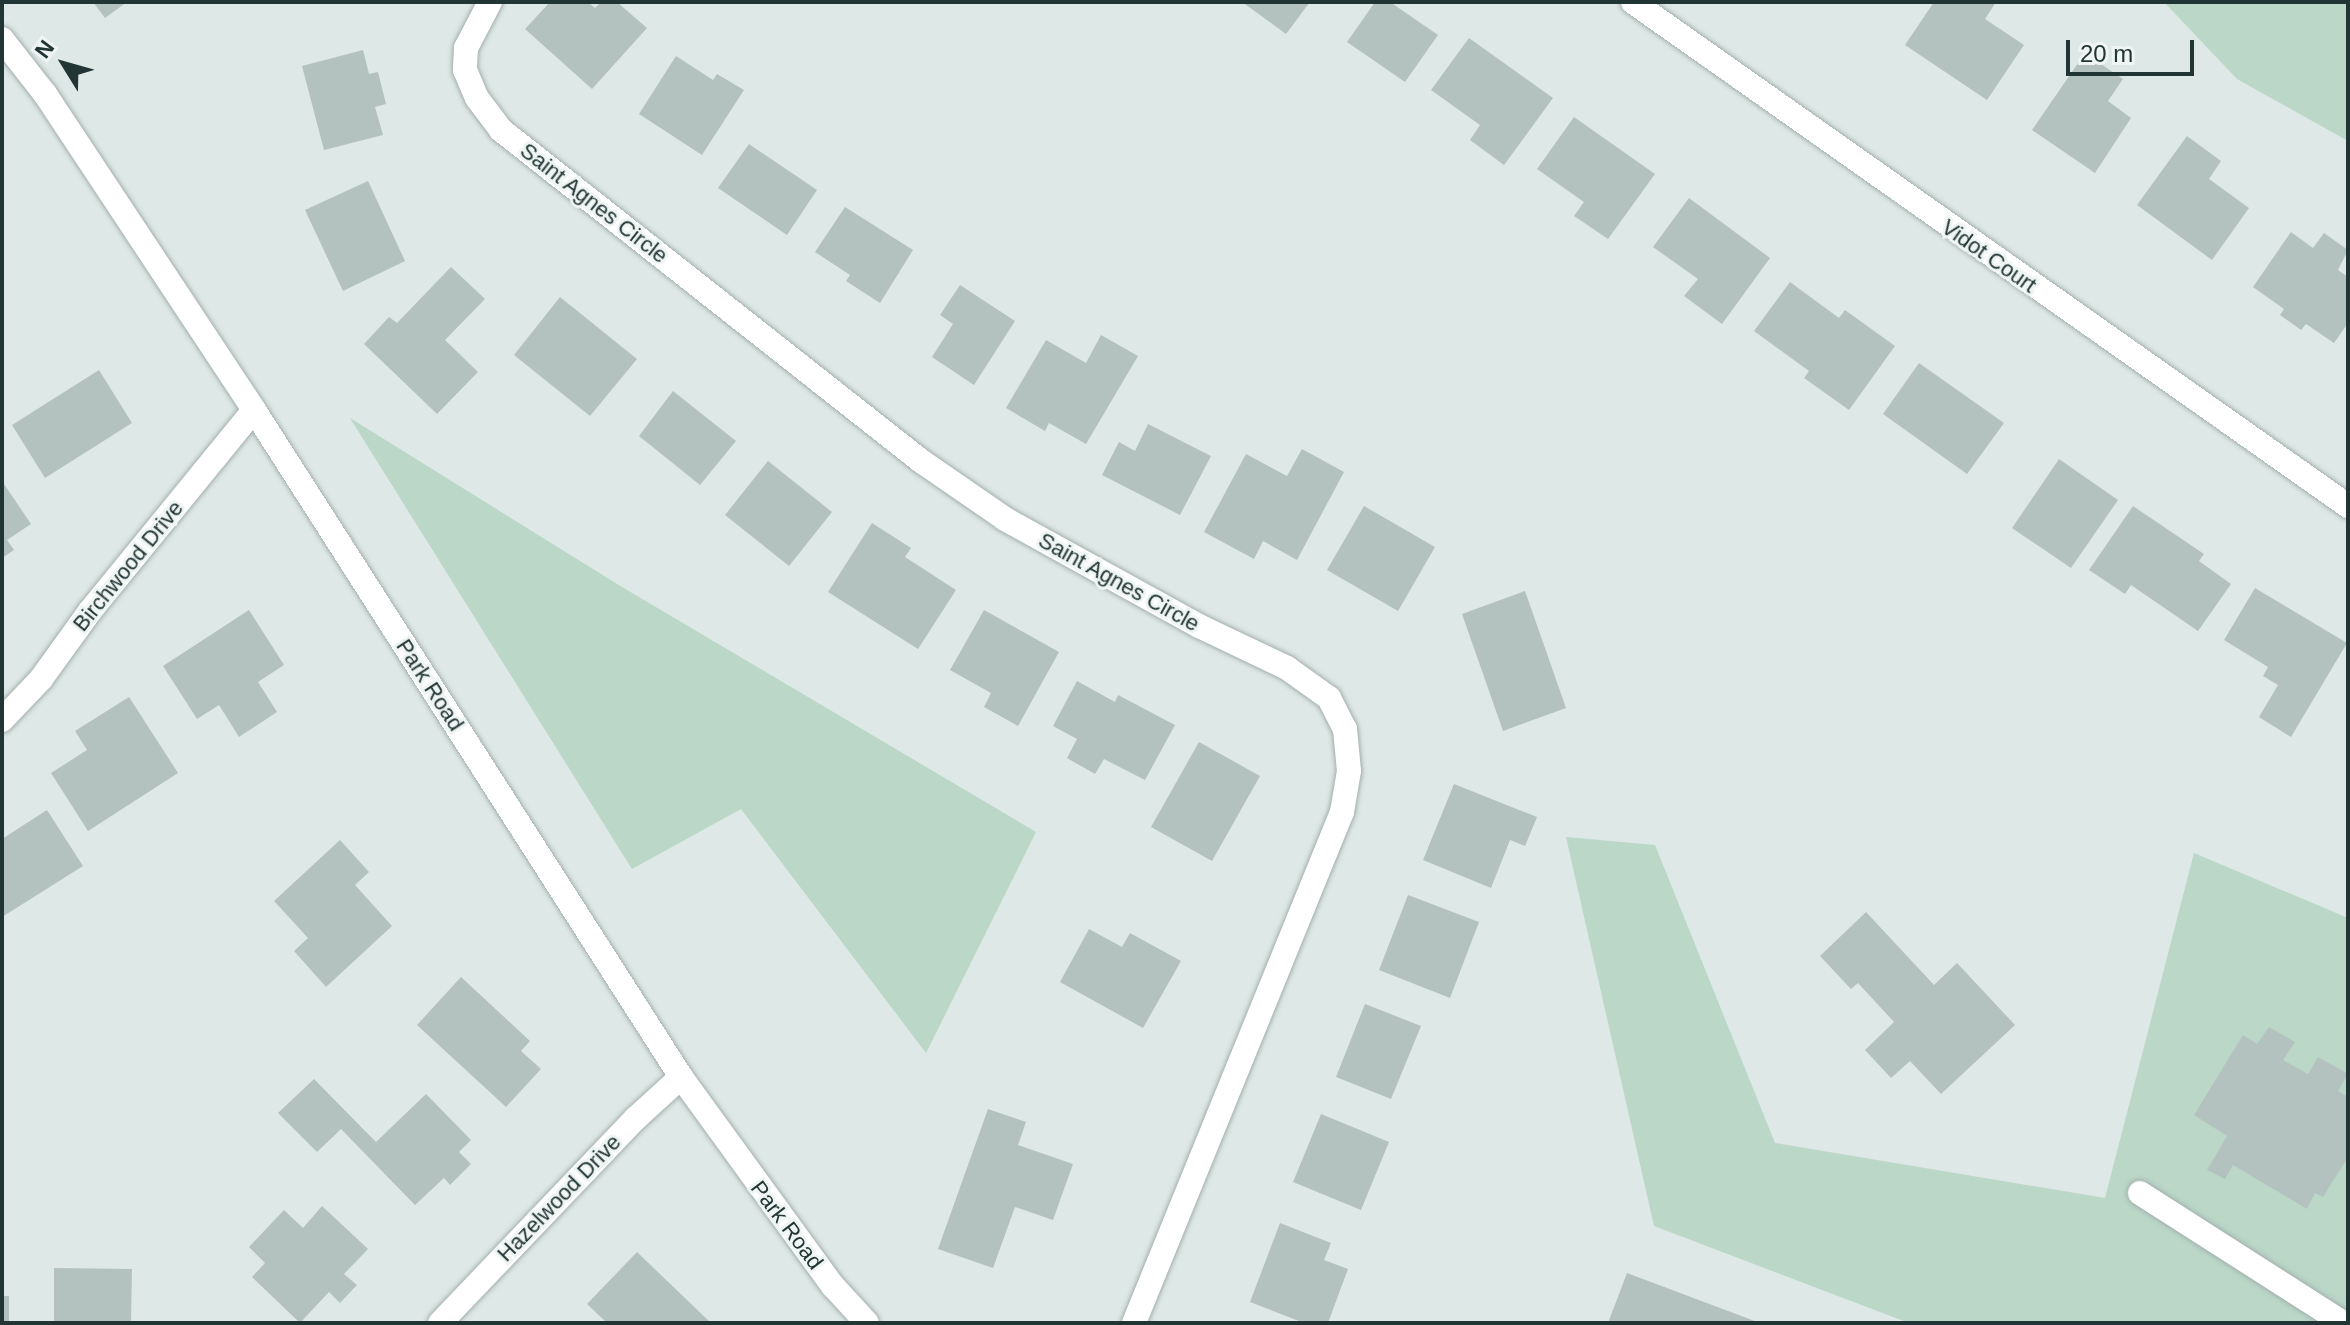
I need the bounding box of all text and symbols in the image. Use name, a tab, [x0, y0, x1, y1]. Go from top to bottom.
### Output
north arrow	[24, 24, 104, 104]
scale bar	[2070, 24, 2198, 74]
text: N	[30, 35, 59, 63]
text: 20 m	[2080, 40, 2133, 67]
street label: Saint Agnes Circle	[515, 137, 673, 269]
street label: Vidot Court	[1937, 214, 2041, 298]
street label: Birchwood Drive	[67, 495, 189, 637]
street label: Saint Agnes Circle	[1033, 527, 1205, 637]
street label: Park Road	[391, 634, 469, 736]
street label: Hazelwood Drive	[492, 1129, 626, 1267]
street label: Park Road	[745, 1176, 829, 1274]

